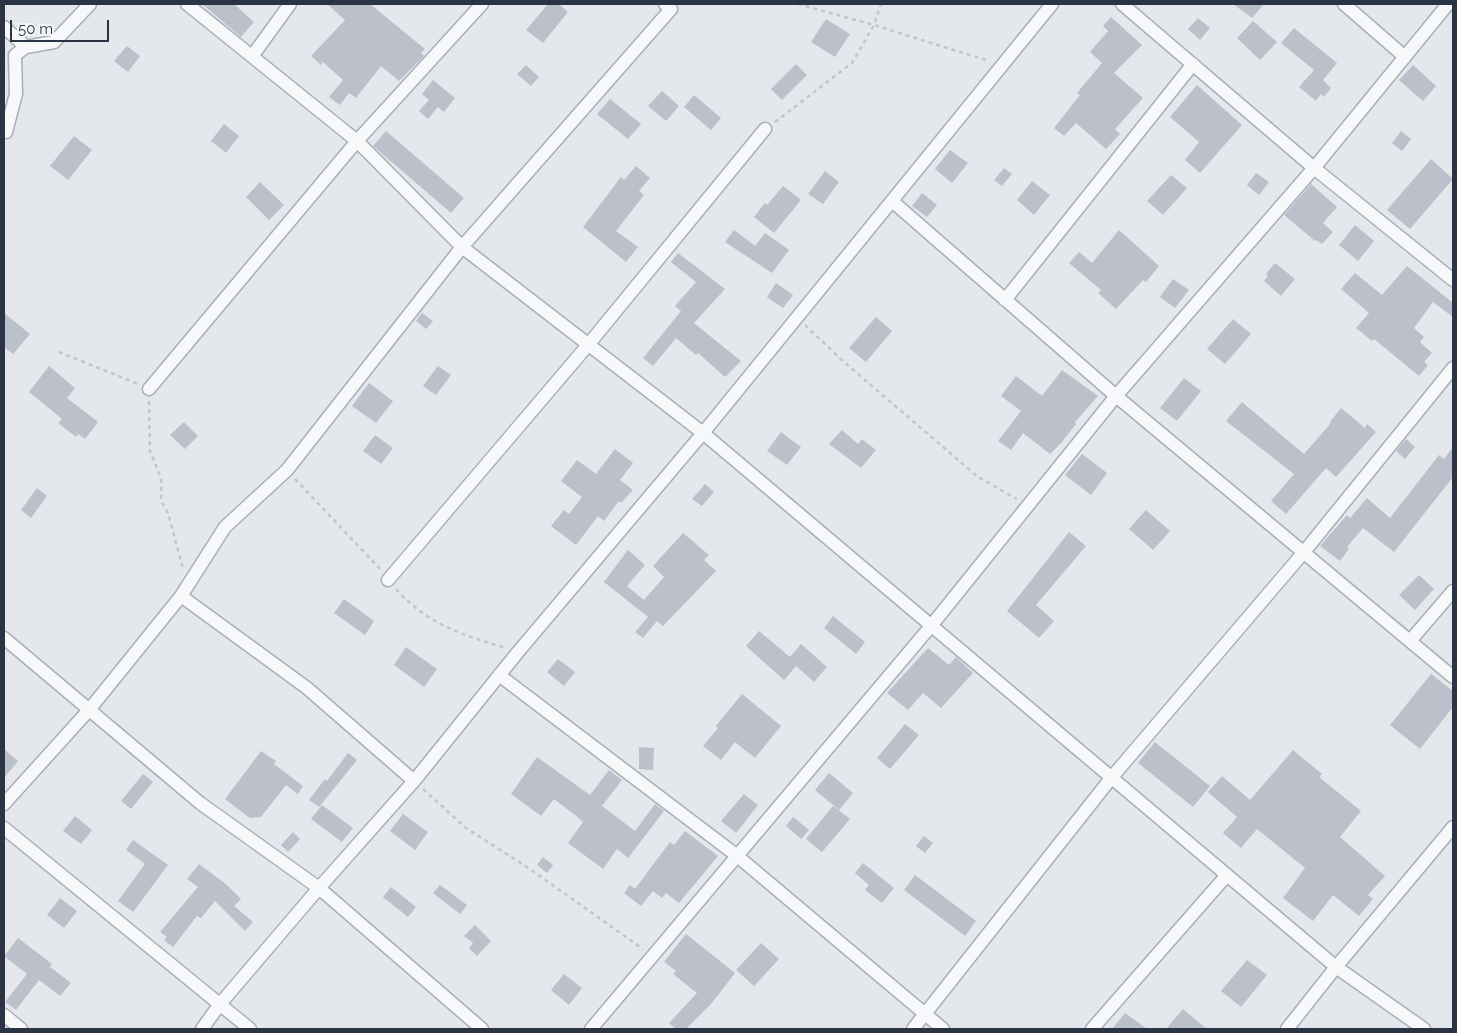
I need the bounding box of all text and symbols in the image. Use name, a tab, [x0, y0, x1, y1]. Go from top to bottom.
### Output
scale bar	[12, 10, 111, 42]
text: 50 m	[18, 20, 53, 38]

